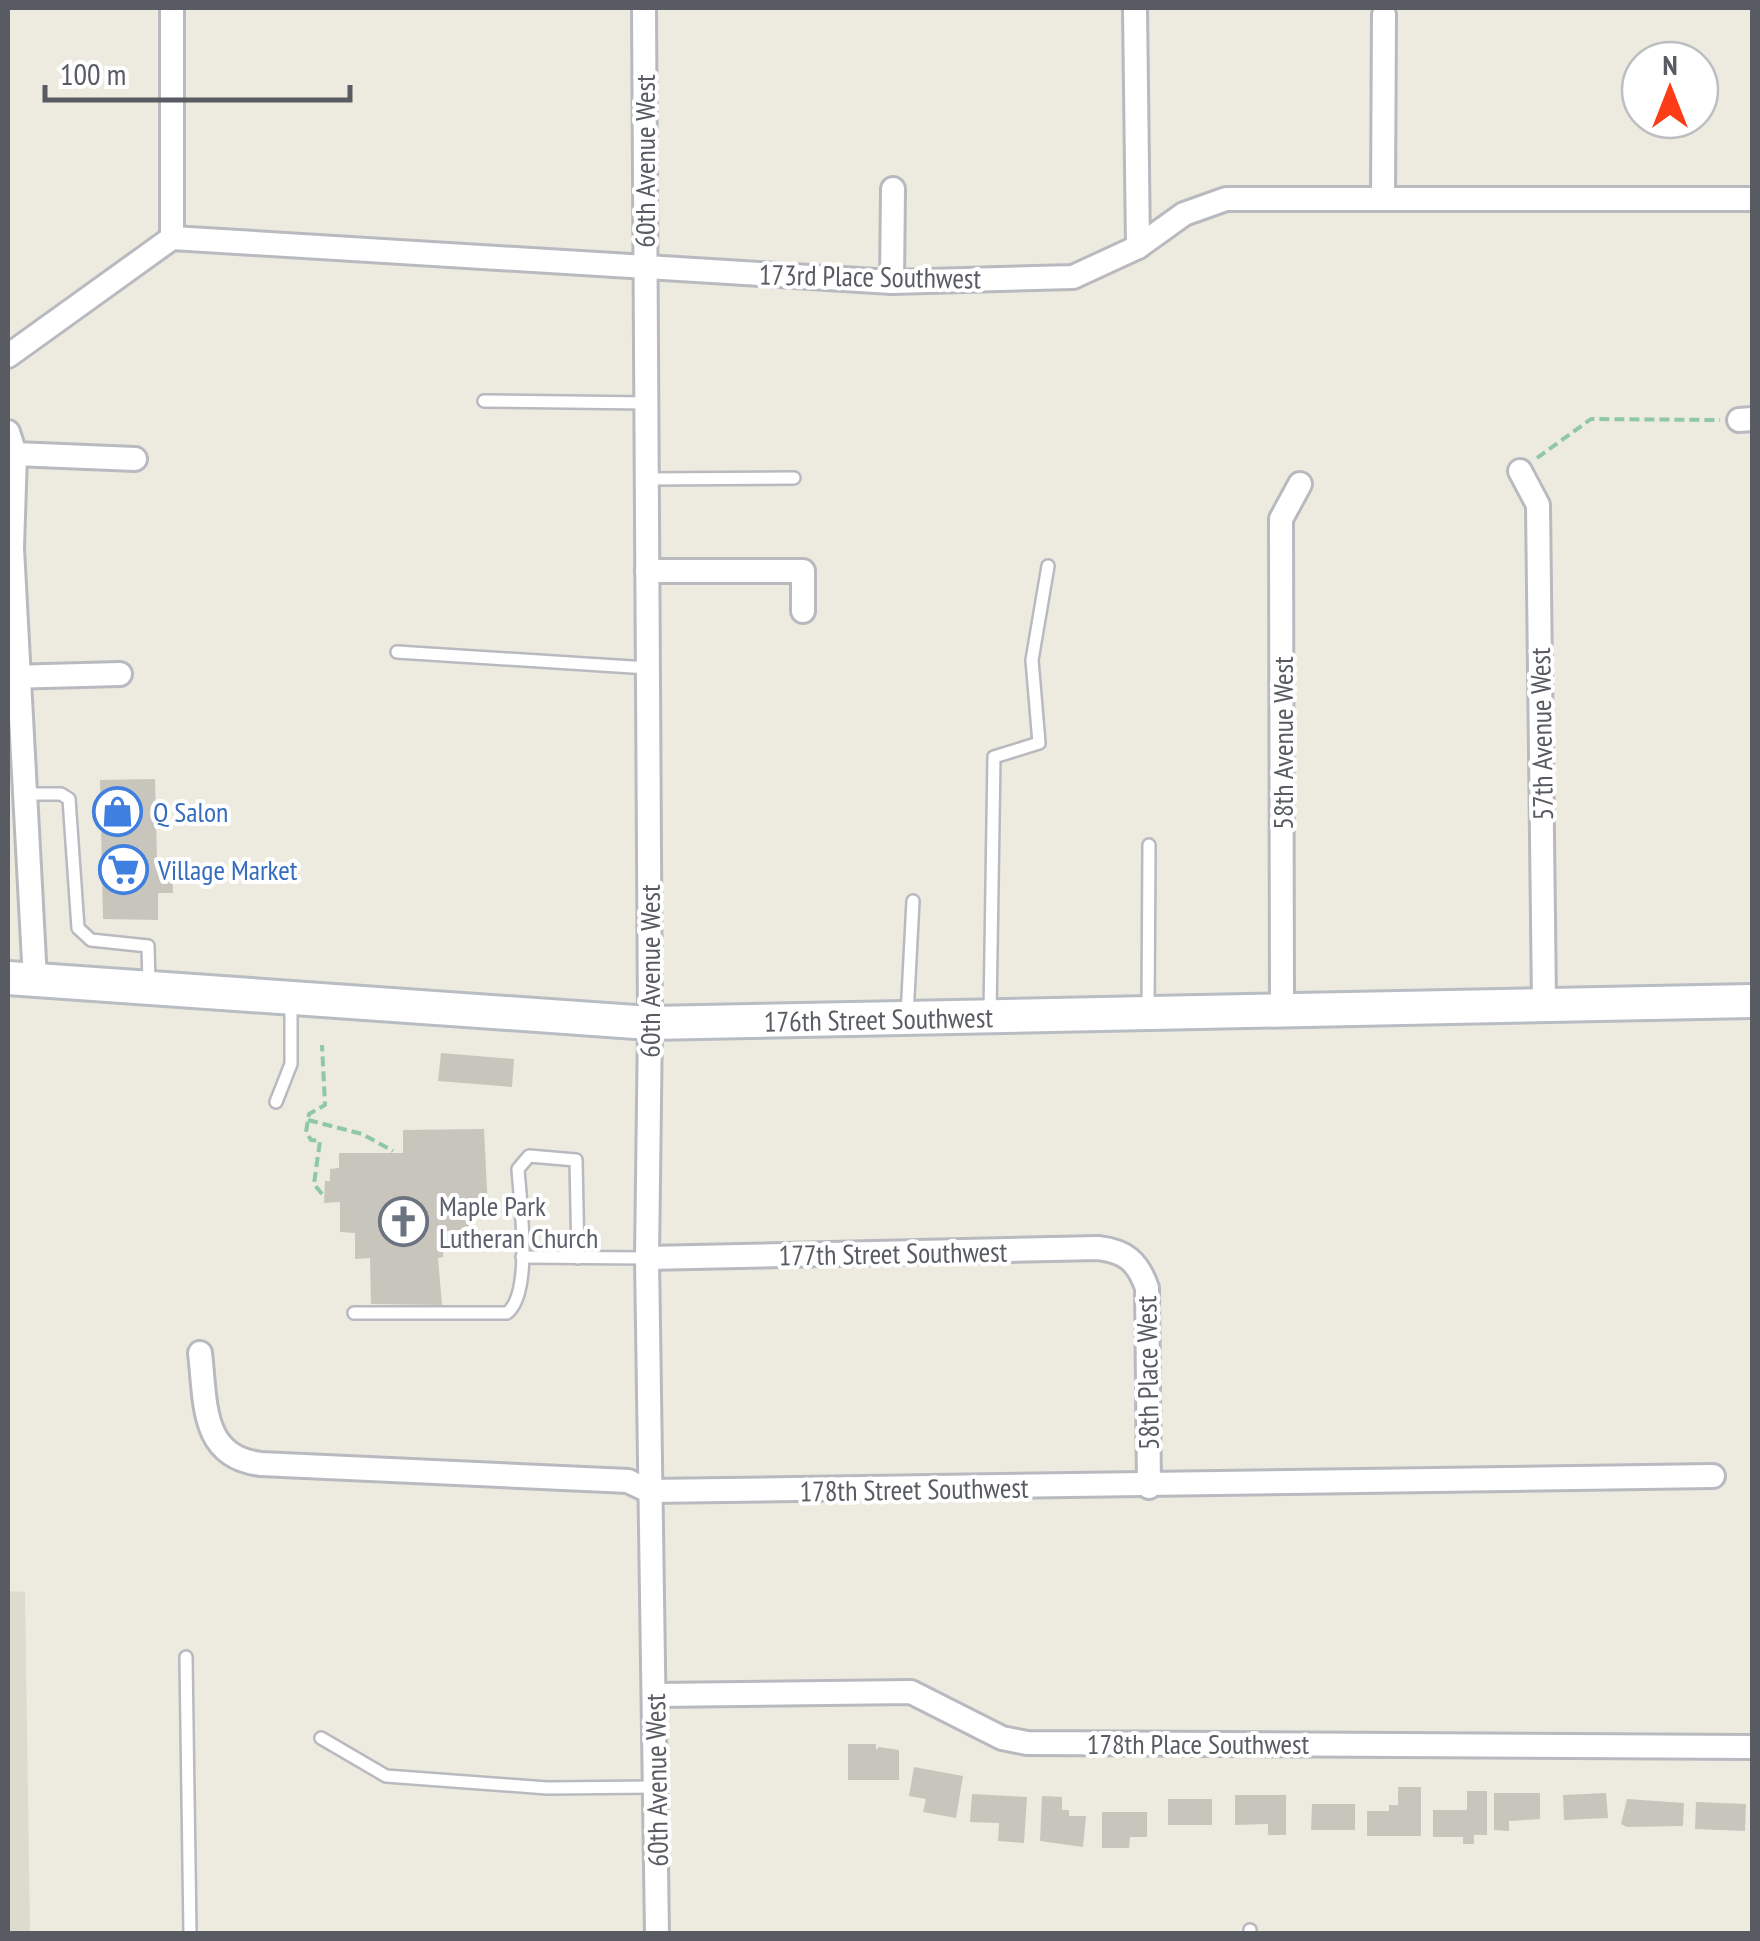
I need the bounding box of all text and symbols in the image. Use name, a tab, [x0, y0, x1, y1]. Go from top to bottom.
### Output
scale bar	[45, 40, 350, 102]
north arrow	[1620, 40, 1720, 140]
text: N	[1662, 46, 1678, 83]
text: 100 m	[60, 54, 126, 93]
street label: 60th Avenue West	[626, 74, 663, 248]
street label: 173rd Place Southwest	[759, 256, 982, 296]
street label: 57th Avenue West	[1521, 647, 1561, 821]
street label: 58th Avenue West	[1264, 656, 1301, 830]
shop icon: Q Salon	[92, 785, 144, 837]
place label: Q Salon	[153, 793, 228, 830]
supermarket icon: Village Market	[97, 843, 149, 895]
place label: Village Market	[157, 851, 298, 888]
street label: 60th Avenue West	[631, 884, 668, 1058]
street label: 176th Street Southwest	[764, 998, 994, 1039]
place label: Maple Park Lutheran Church	[439, 1187, 598, 1256]
church icon: Maple Park Lutheran Church	[378, 1195, 430, 1247]
street label: 177th Street Southwest	[778, 1233, 1008, 1273]
street label: 58th Place West	[1127, 1295, 1167, 1451]
street label: 178th Street Southwest	[799, 1469, 1029, 1509]
street label: 60th Avenue West	[636, 1693, 676, 1867]
street label: 178th Place Southwest	[1087, 1725, 1309, 1762]

